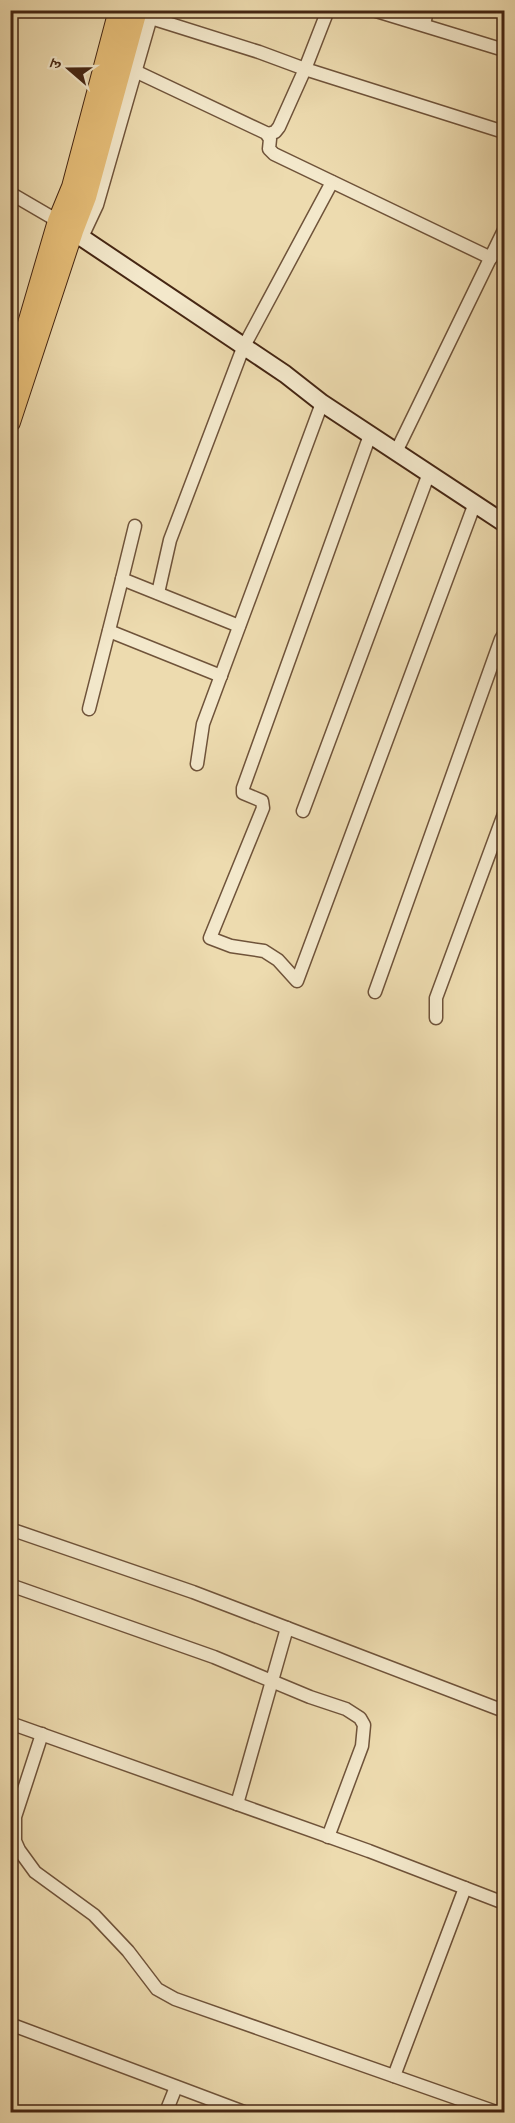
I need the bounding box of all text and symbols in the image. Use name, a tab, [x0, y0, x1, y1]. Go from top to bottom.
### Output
north arrow	[39, 39, 99, 99]
text: उ	[45, 55, 70, 73]

